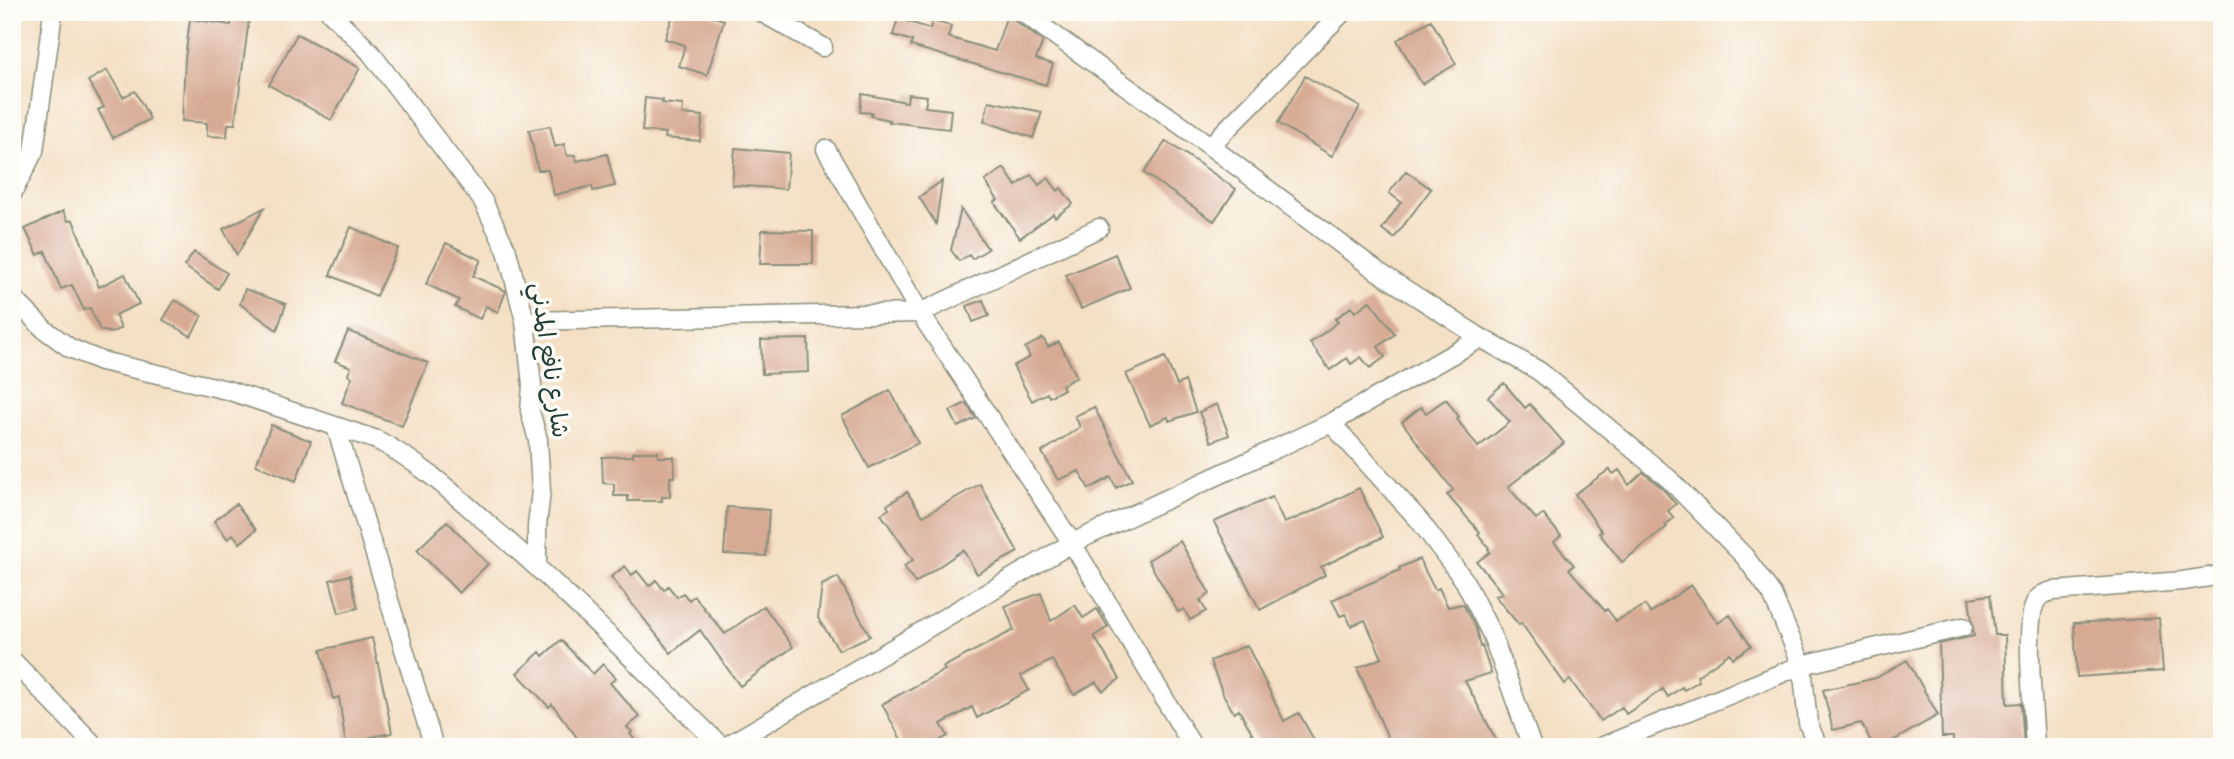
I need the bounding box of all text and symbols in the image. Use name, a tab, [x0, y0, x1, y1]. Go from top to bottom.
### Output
street label: شارع نافع المدني	[518, 281, 572, 441]

